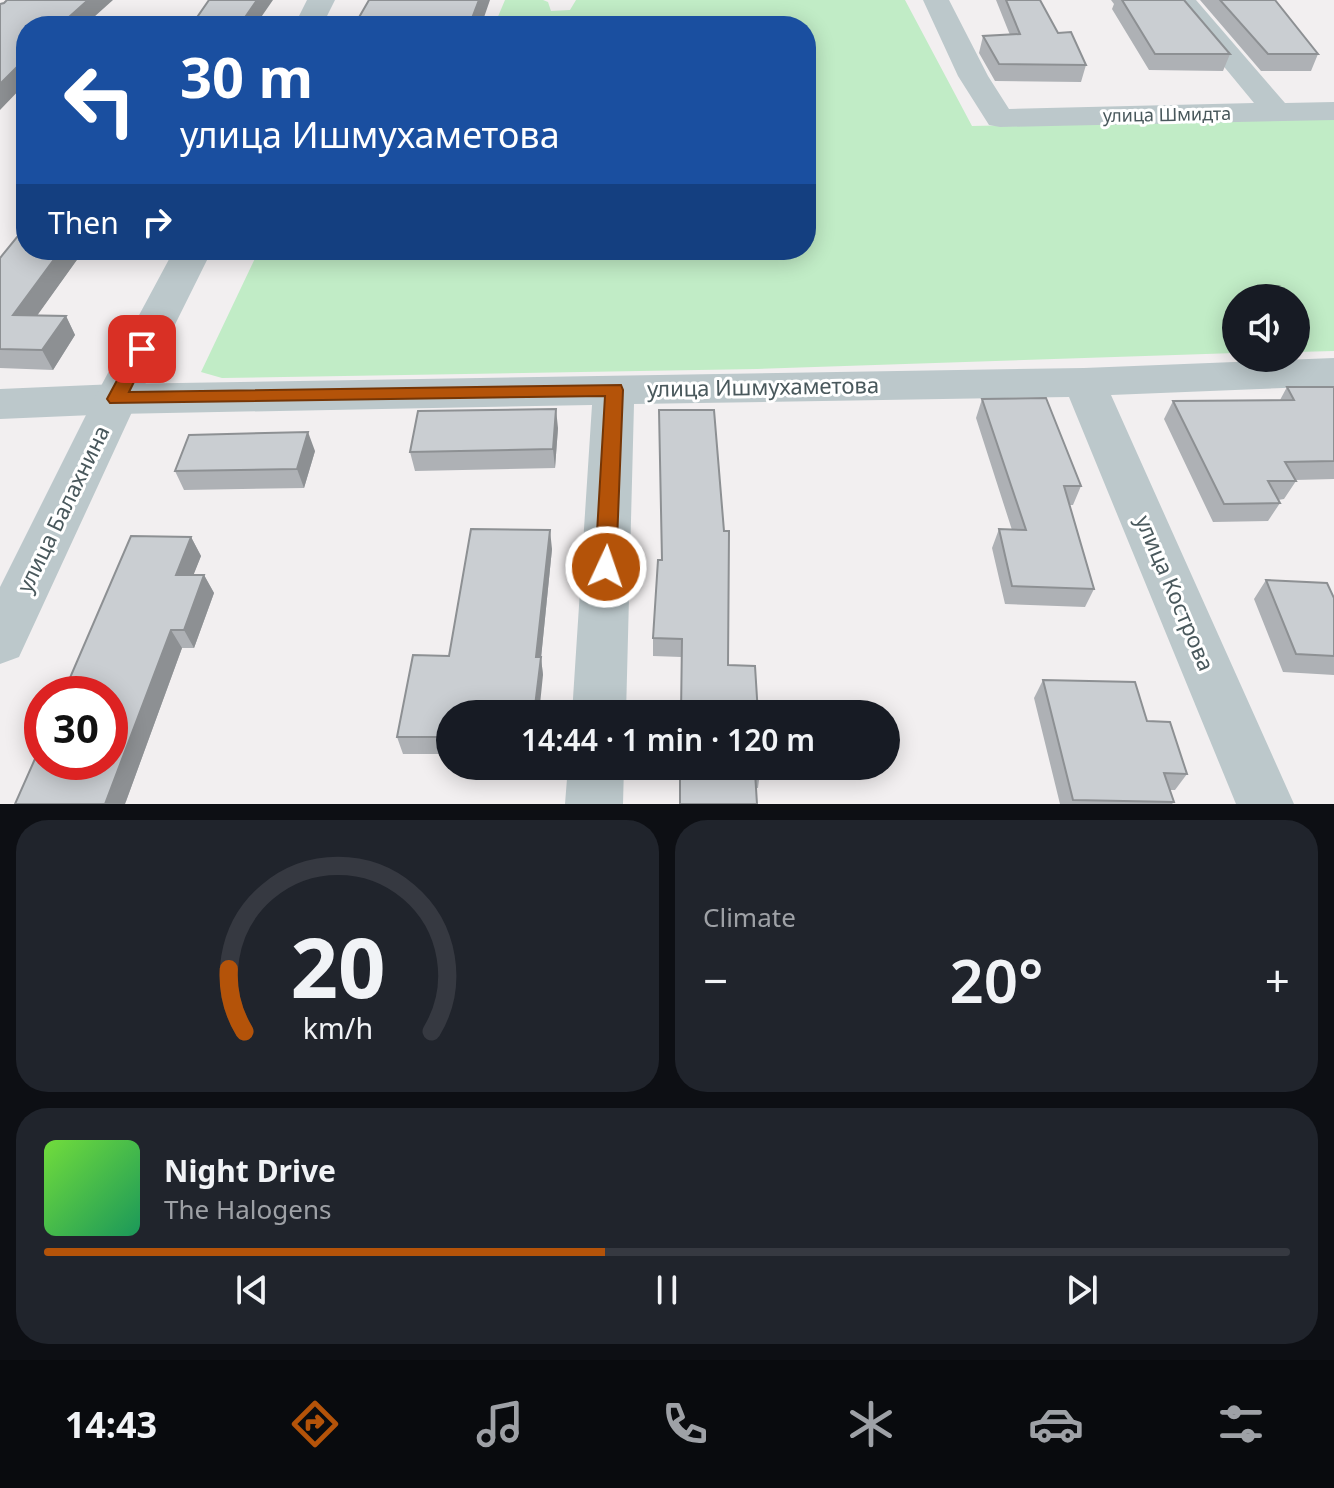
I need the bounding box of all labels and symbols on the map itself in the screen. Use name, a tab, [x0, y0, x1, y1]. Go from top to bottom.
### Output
street label: улица Шмидта	[1103, 101, 1231, 127]
pin	[108, 315, 176, 383]
street label: улица Ишмухаметова	[647, 369, 879, 403]
street label: улица Балахнина	[9, 420, 116, 597]
street label: улица Кострова	[1130, 510, 1222, 675]
position arrow	[564, 525, 648, 609]
speed limit sign: 30	[24, 676, 128, 780]

